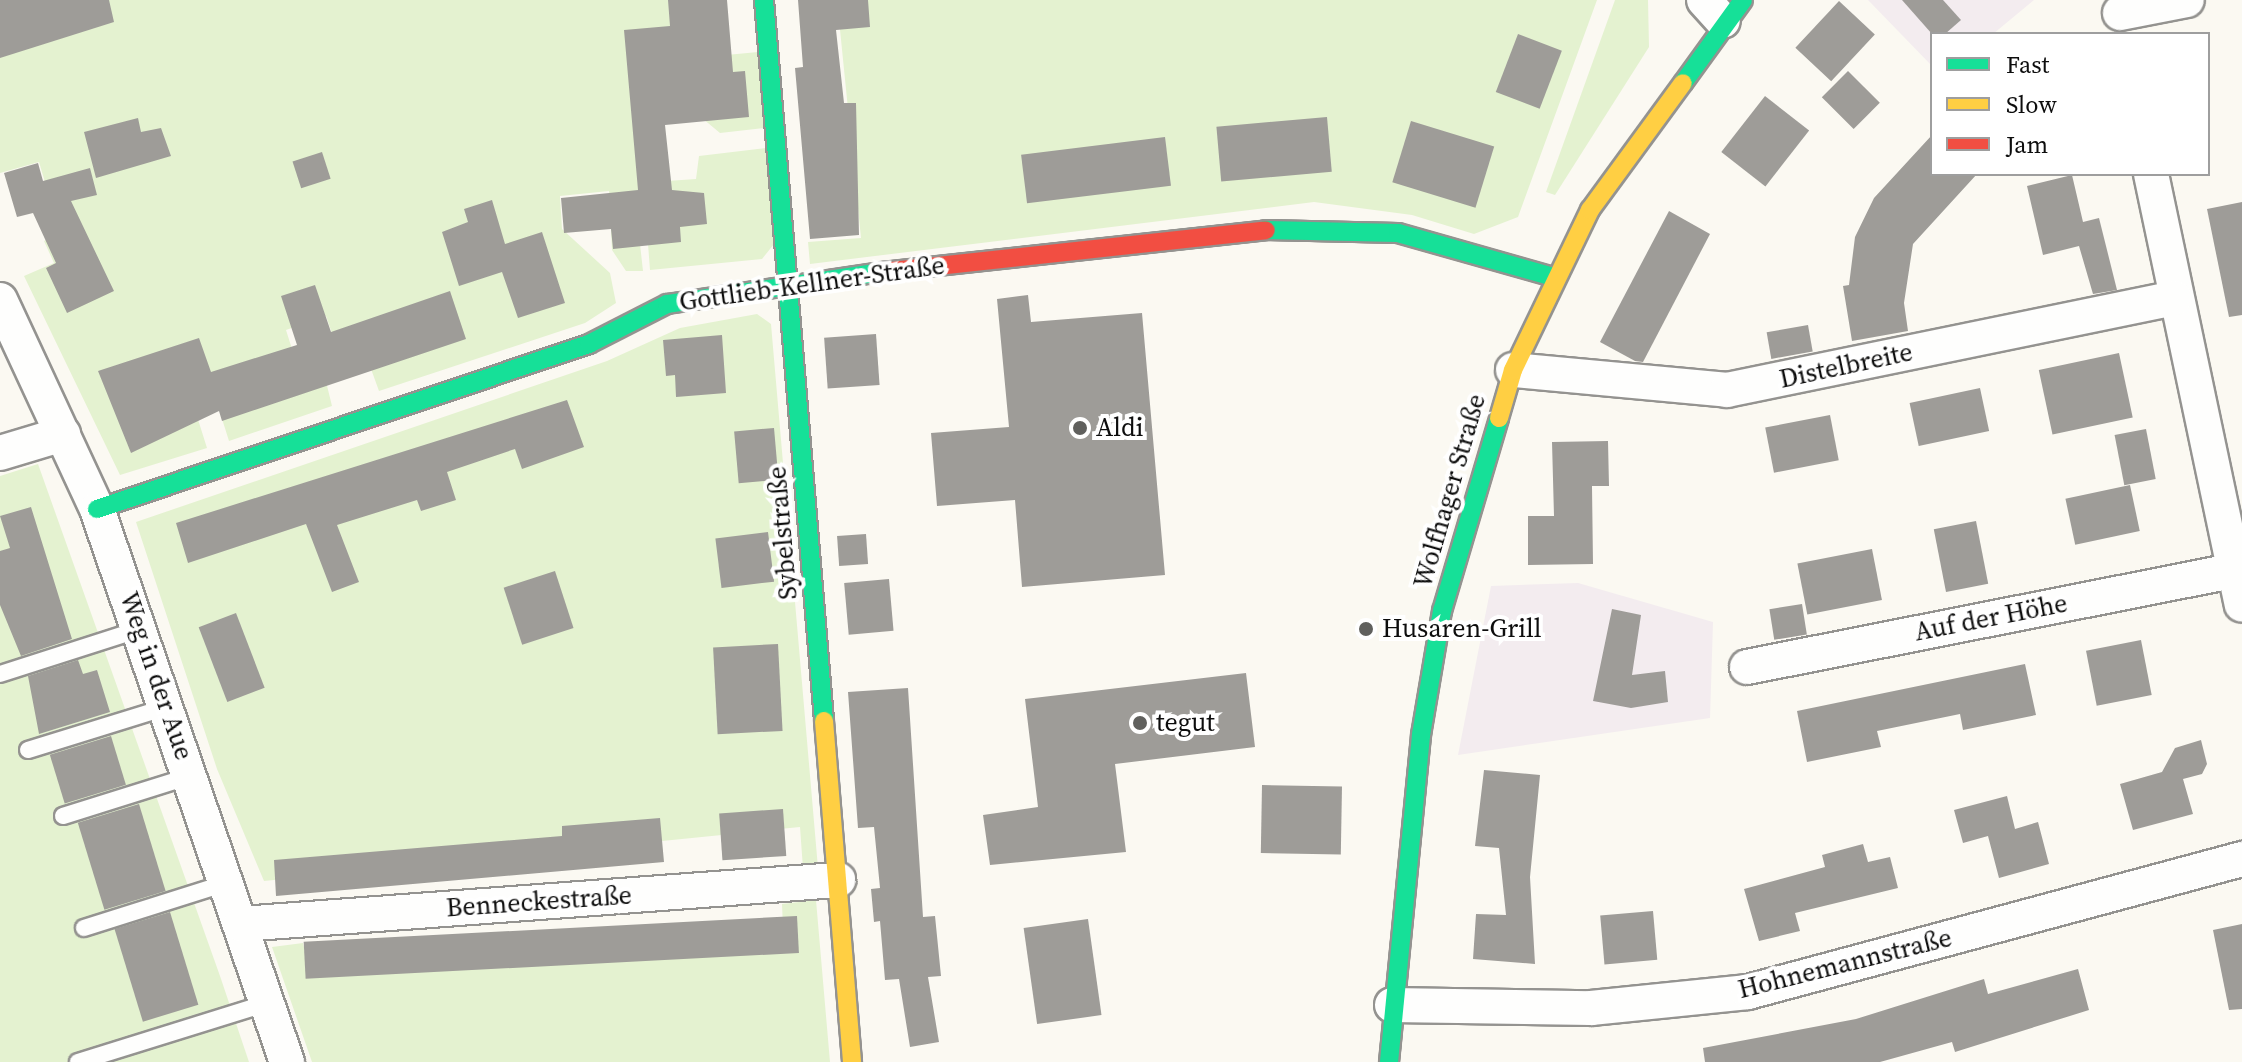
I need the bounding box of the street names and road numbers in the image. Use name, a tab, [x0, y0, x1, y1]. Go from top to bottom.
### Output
street label: Gottlieb-Kellner-Straße	[677, 250, 947, 318]
street label: Distelbreite	[1777, 337, 1915, 395]
street label: Wolfhager Straße	[1407, 391, 1493, 591]
street label: Sybelstraße	[762, 465, 804, 601]
street label: Weg in der Aue	[113, 588, 199, 764]
street label: Auf der Höhe	[1912, 588, 2070, 648]
street label: Benneckestraße	[445, 880, 633, 924]
street label: Hohnemannstraße	[1735, 922, 1955, 1006]

